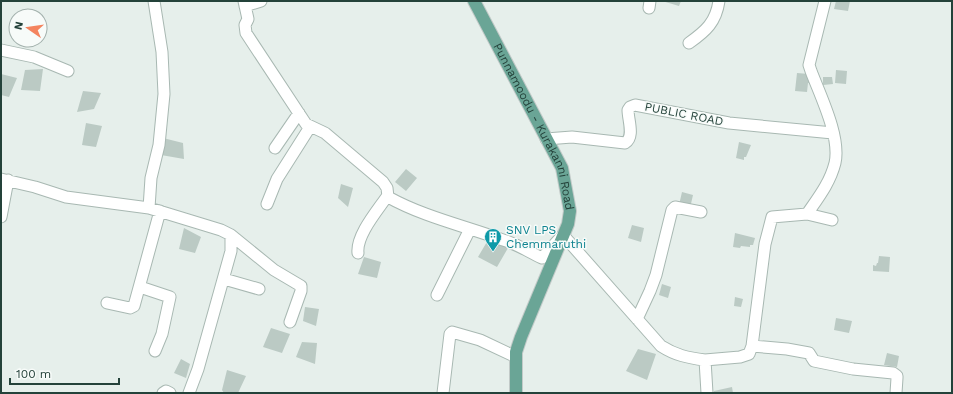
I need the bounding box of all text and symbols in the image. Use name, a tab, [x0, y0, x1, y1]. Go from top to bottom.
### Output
north arrow	[8, 8, 48, 48]
text: N	[11, 20, 26, 31]
street label: Punnamoodu - Kurakanni Road	[490, 41, 577, 211]
street label: PUBLIC ROAD	[643, 100, 725, 128]
place label: SNV LPS Chemmaruthi	[506, 223, 586, 251]
building icon: SNV LPS Chemmaruthi	[483, 227, 503, 252]
scale bar	[10, 360, 119, 386]
text: 100 m	[16, 367, 51, 381]

